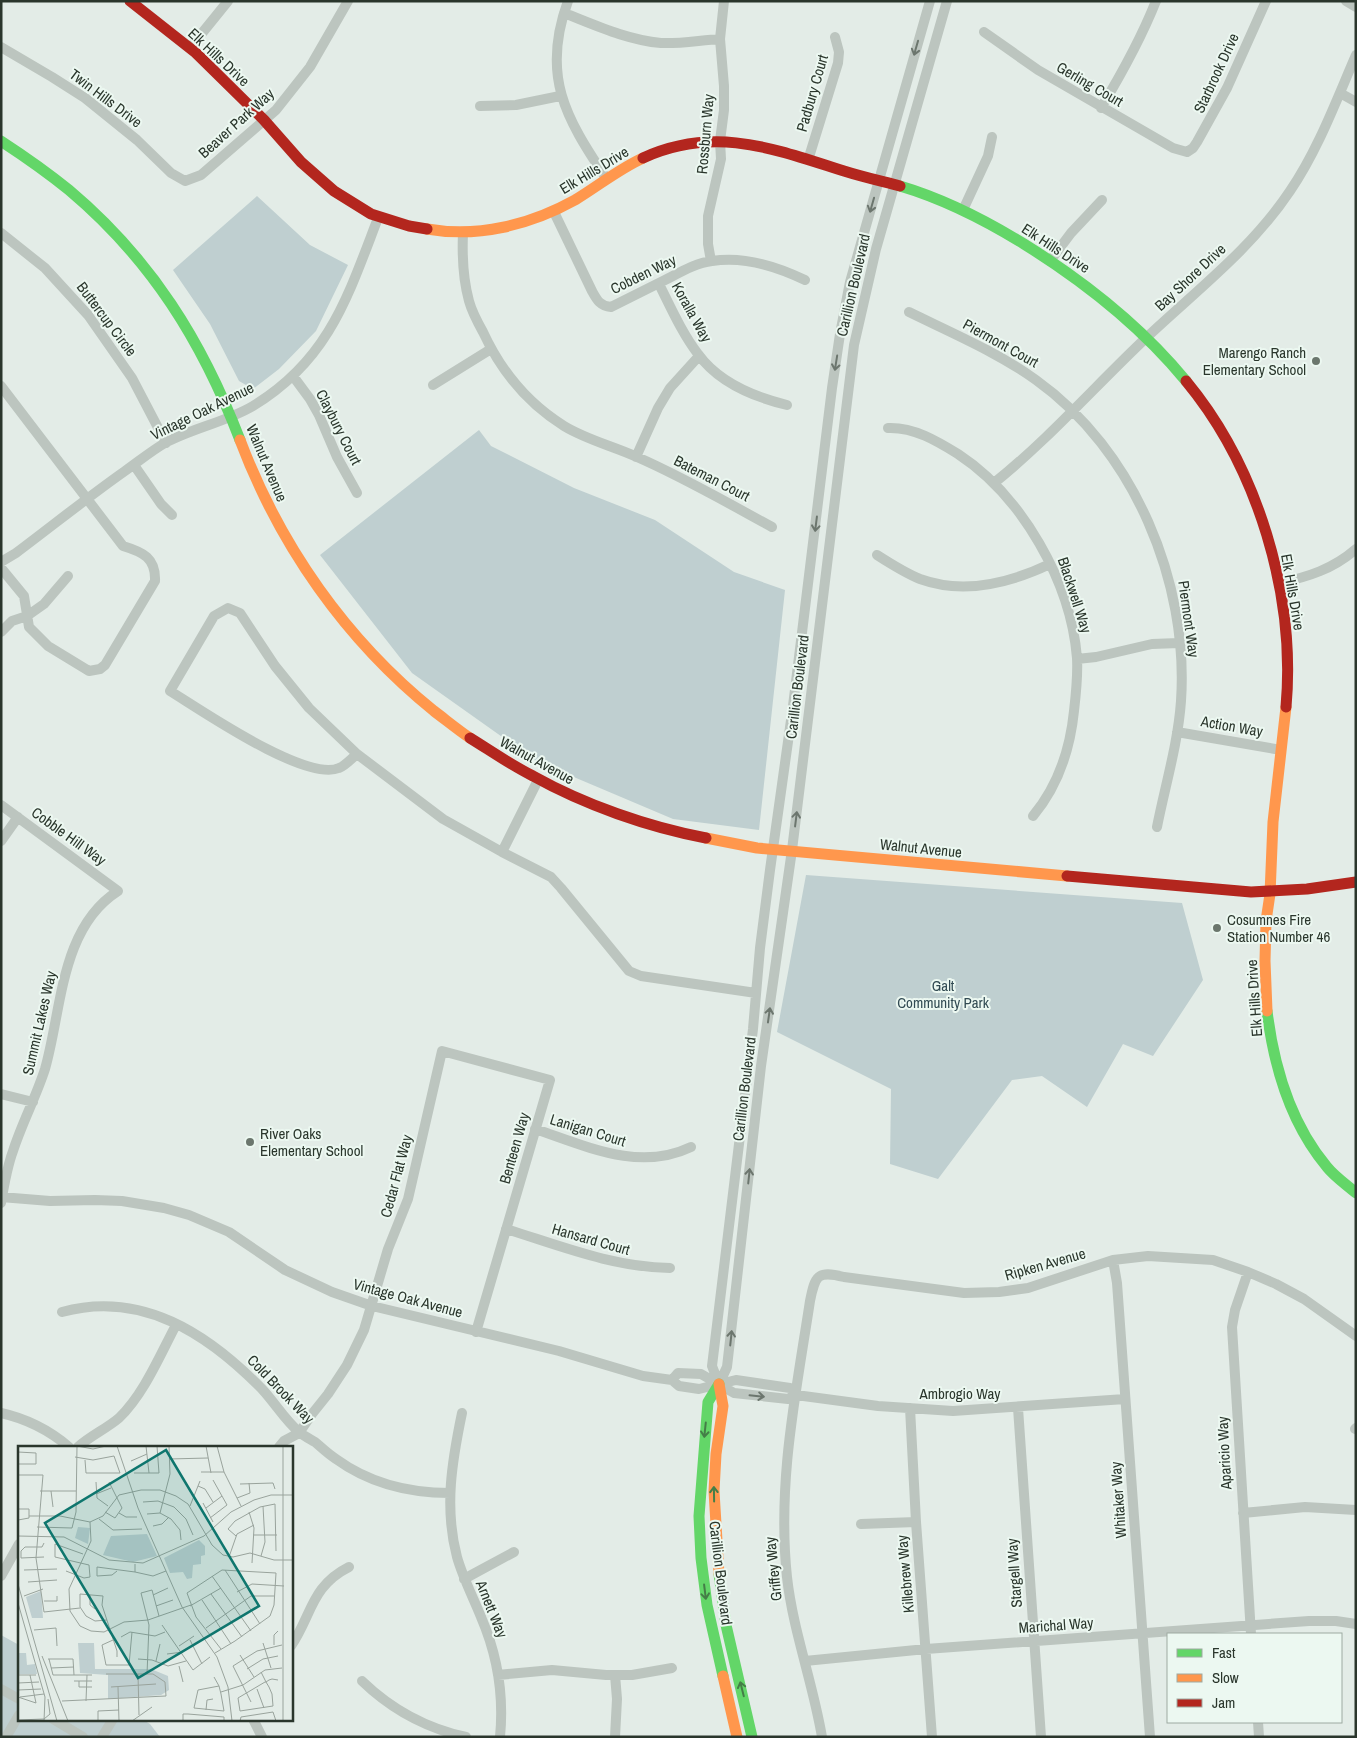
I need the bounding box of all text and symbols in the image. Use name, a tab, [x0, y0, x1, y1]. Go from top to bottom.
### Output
street label: Elk Hills Drive	[184, 23, 255, 91]
street label: Starbrook Drive	[1188, 29, 1244, 116]
one-way arrow	[911, 40, 920, 56]
street label: Padbury Court	[791, 51, 833, 134]
street label: Gerling Court	[1053, 56, 1128, 112]
street label: Twin Hills Drive	[65, 64, 147, 132]
street label: Beaver Park Way	[194, 83, 279, 163]
street label: Rossburn Way	[691, 92, 719, 175]
street label: Elk Hills Drive	[555, 141, 633, 199]
one-way arrow	[867, 196, 876, 212]
street label: Elk Hills Drive	[1018, 218, 1094, 278]
street label: Carillion Boulevard	[831, 232, 875, 338]
street label: Bay Shore Drive	[1150, 238, 1230, 315]
street label: Cobden Way	[607, 249, 680, 299]
street label: Buttercup Circle	[72, 277, 142, 361]
street label: Koralla Way	[667, 278, 718, 347]
street label: Piermont Court	[959, 314, 1043, 373]
place label: Marengo Ranch Elementary School	[1203, 342, 1306, 380]
one-way arrow	[831, 354, 841, 370]
marker: Marengo Ranch Elementary School	[1310, 355, 1322, 367]
street label: Vintage Oak Avenue	[147, 377, 257, 445]
street label: Claybury Court	[311, 386, 367, 469]
street label: Walnut Avenue	[241, 421, 293, 505]
street label: Bateman Court	[670, 450, 754, 506]
one-way arrow	[811, 516, 821, 532]
street label: Elk Hills Drive	[1276, 552, 1310, 632]
street label: Blackwell Way	[1053, 554, 1097, 637]
street label: Piermont Way	[1173, 579, 1205, 660]
street label: Carillion Boulevard	[780, 634, 814, 740]
street label: Action Way	[1198, 710, 1265, 742]
street label: Walnut Avenue	[496, 731, 578, 789]
street label: Cobble Hill Way	[27, 802, 111, 871]
one-way arrow	[791, 812, 801, 828]
street label: Walnut Avenue	[879, 833, 963, 863]
place label: Cosumnes Fire Station Number 46	[1227, 909, 1330, 947]
marker: Cosumnes Fire Station Number 46	[1211, 922, 1223, 934]
street label: Elk Hills Drive	[1241, 959, 1267, 1037]
street label: Summit Lakes Way	[17, 968, 61, 1077]
park label: Galt Community Park	[897, 975, 990, 1013]
one-way arrow	[764, 1007, 774, 1023]
street label: Carillion Boulevard	[727, 1036, 761, 1142]
street label: Benteen Way	[494, 1109, 534, 1186]
street label: Lanigan Court	[548, 1109, 629, 1152]
place label: River Oaks Elementary School	[260, 1123, 363, 1161]
street label: Cedar Flat Way	[375, 1131, 417, 1220]
marker: River Oaks Elementary School	[244, 1136, 256, 1148]
one-way arrow	[744, 1169, 754, 1185]
street label: Hansard Court	[550, 1218, 633, 1260]
street label: Ripken Avenue	[1002, 1242, 1088, 1286]
street label: Vintage Oak Avenue	[351, 1273, 465, 1323]
one-way arrow	[726, 1330, 736, 1346]
street label: Cold Brook Way	[243, 1350, 320, 1429]
street label: Ambrogio Way	[919, 1383, 1001, 1404]
one-way arrow	[749, 1391, 765, 1401]
street label: Aparicio Way	[1212, 1415, 1236, 1491]
one-way arrow	[700, 1422, 710, 1438]
inset map	[18, 1446, 292, 1720]
street label: Whitaker Way	[1105, 1460, 1131, 1539]
one-way arrow	[709, 1487, 719, 1503]
street label: Carillion Boulevard	[704, 1520, 738, 1626]
street label: Killebrew Way	[891, 1533, 919, 1614]
street label: Griffey Way	[759, 1535, 787, 1602]
street label: Stargell Way	[1001, 1537, 1027, 1608]
street label: Arnett Way	[471, 1576, 513, 1642]
one-way arrow	[700, 1584, 710, 1600]
street label: Marichal Way	[1018, 1612, 1095, 1638]
legend	[1167, 1633, 1342, 1723]
text: Fast	[1212, 1642, 1236, 1663]
text: Slow	[1212, 1667, 1239, 1688]
one-way arrow	[737, 1682, 746, 1698]
text: Jam	[1212, 1692, 1235, 1713]

